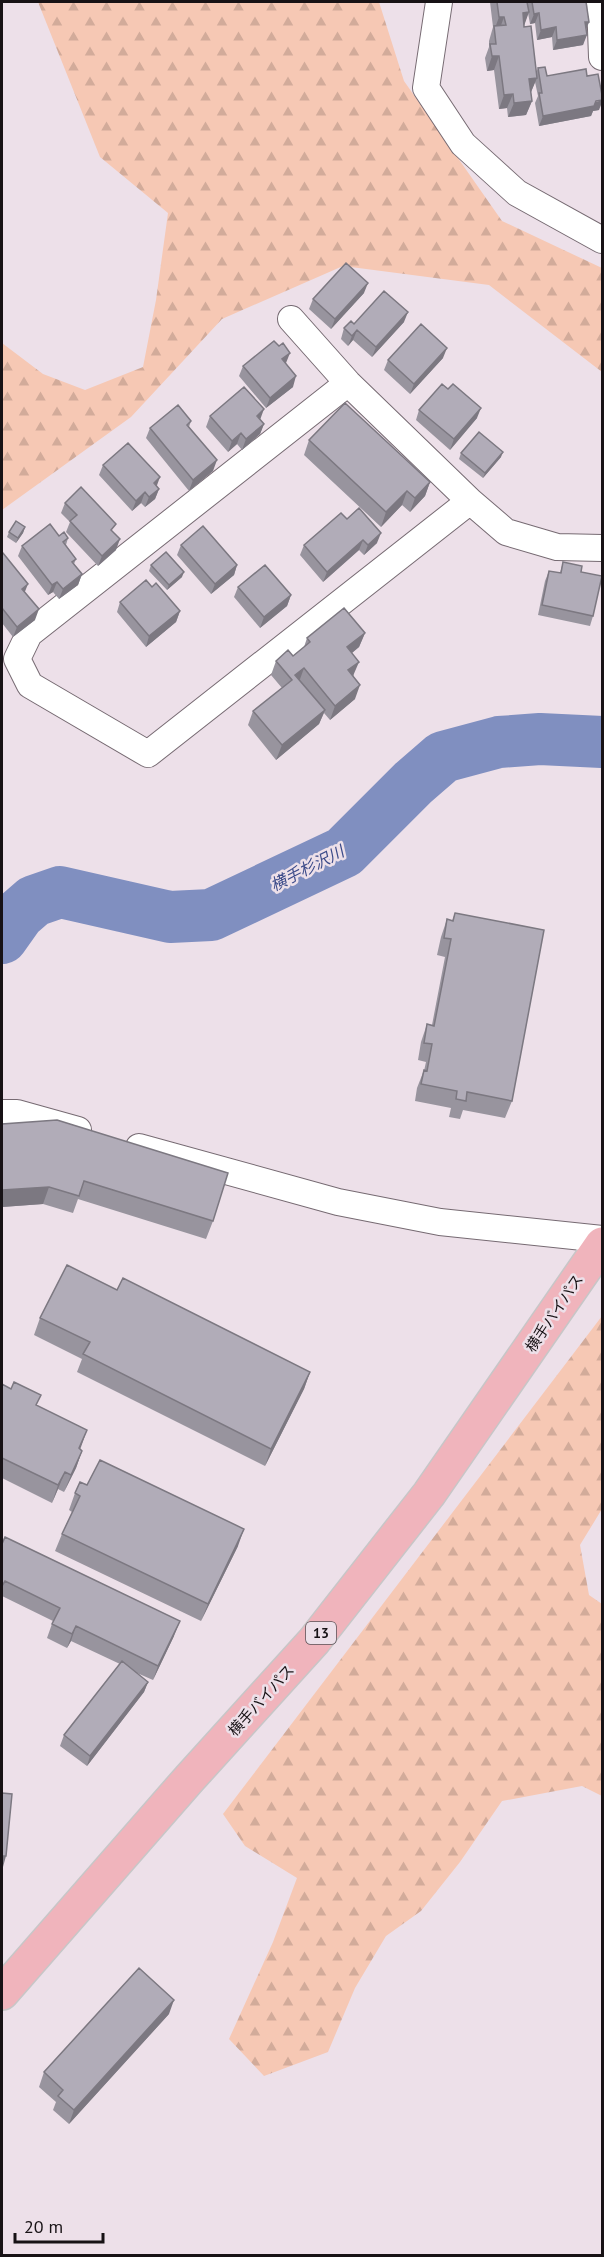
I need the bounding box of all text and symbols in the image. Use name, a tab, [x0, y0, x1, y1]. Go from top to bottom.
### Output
water label: 横手杉沢川	[267, 840, 349, 895]
street label: 横手バイパス	[521, 1271, 587, 1355]
road number: 13	[306, 1622, 336, 1644]
street label: 横手バイパス	[224, 1660, 298, 1740]
scale bar	[15, 2206, 104, 2244]
text: 20 m	[24, 2215, 63, 2238]

